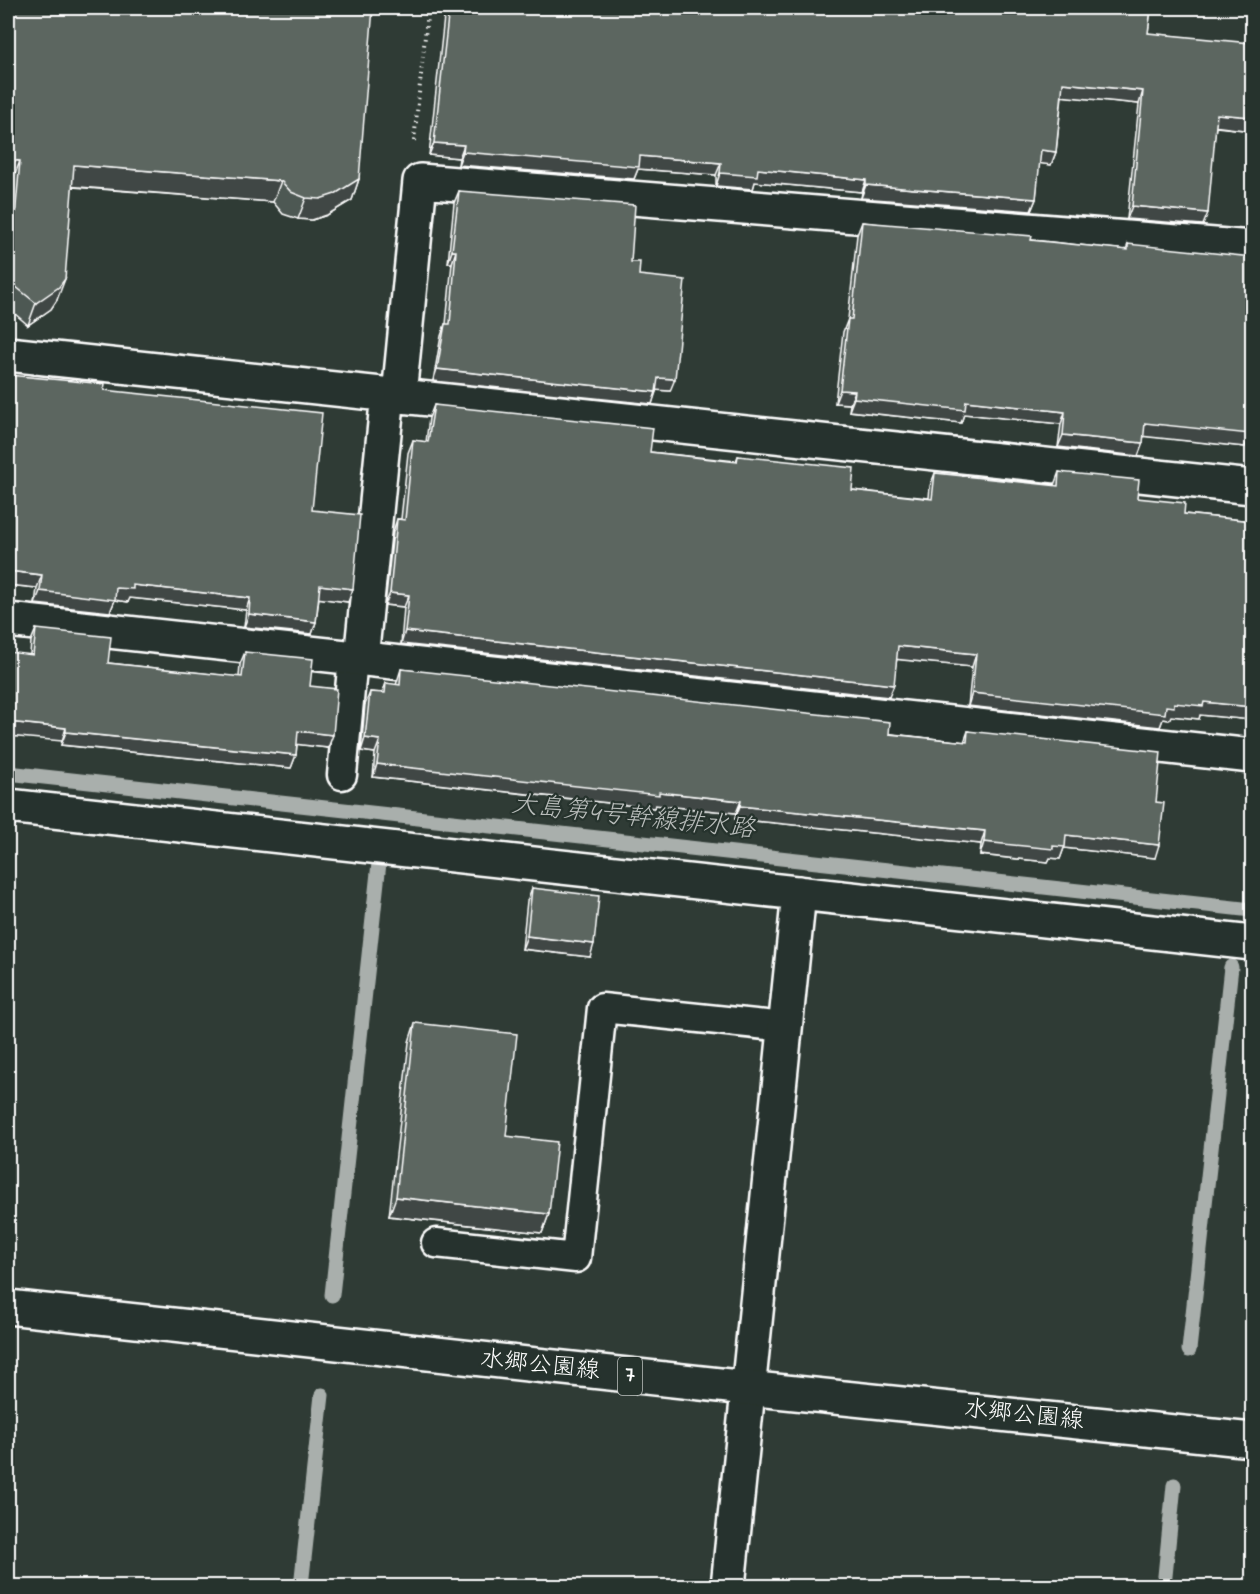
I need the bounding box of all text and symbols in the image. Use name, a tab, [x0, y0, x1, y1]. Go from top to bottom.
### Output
water label: 大島第4号幹線排水路	[509, 786, 759, 850]
street label: 水郷公園線	[478, 1342, 602, 1390]
road number: 7	[618, 1357, 642, 1395]
street label: 水郷公園線	[962, 1392, 1086, 1440]

